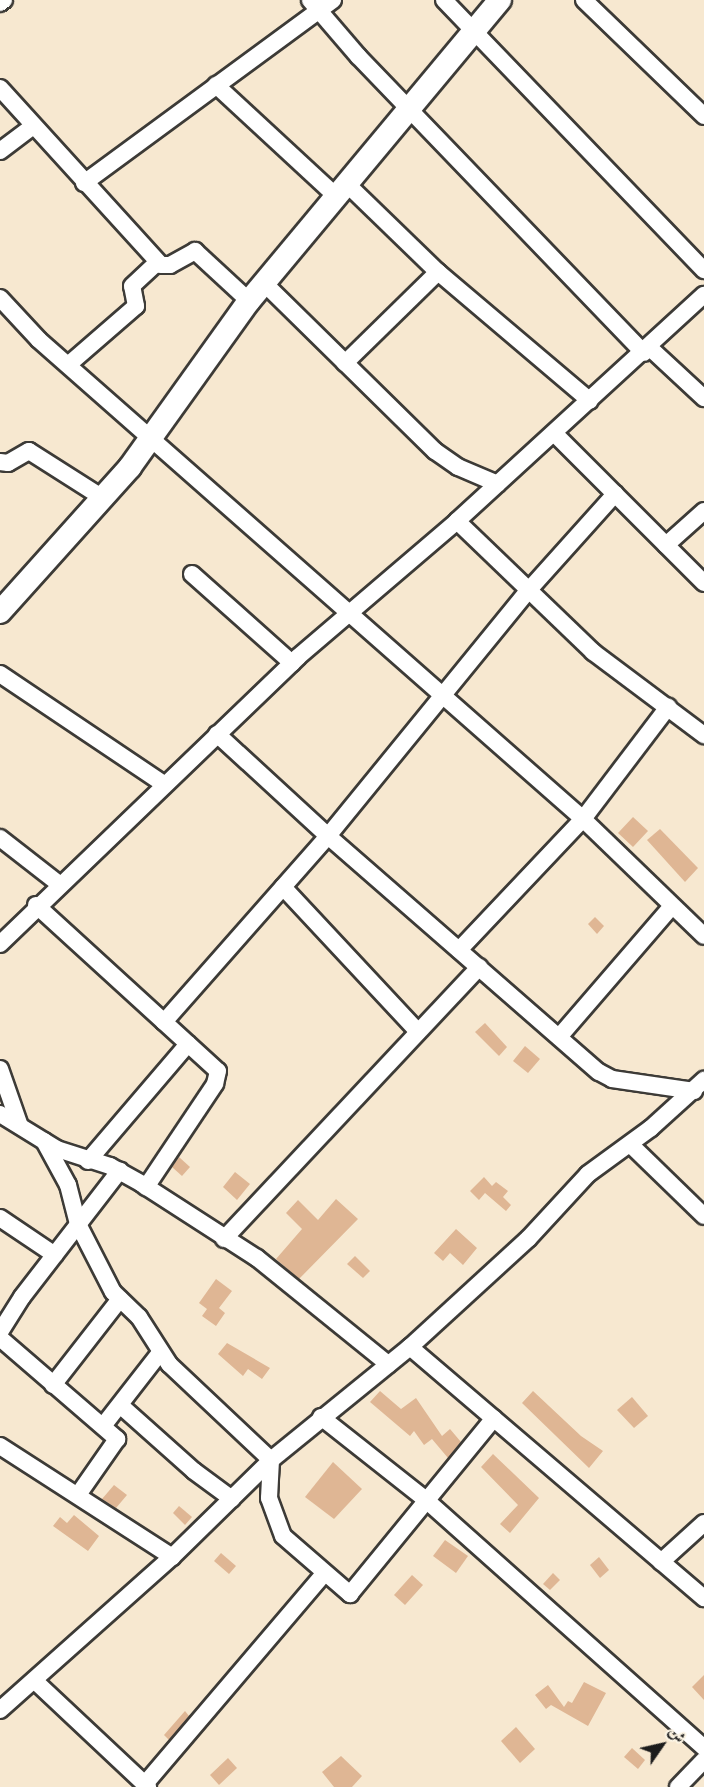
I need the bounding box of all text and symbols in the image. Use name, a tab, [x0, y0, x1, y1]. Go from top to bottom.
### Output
north arrow	[632, 1715, 692, 1775]
text: ش	[663, 1722, 690, 1748]

